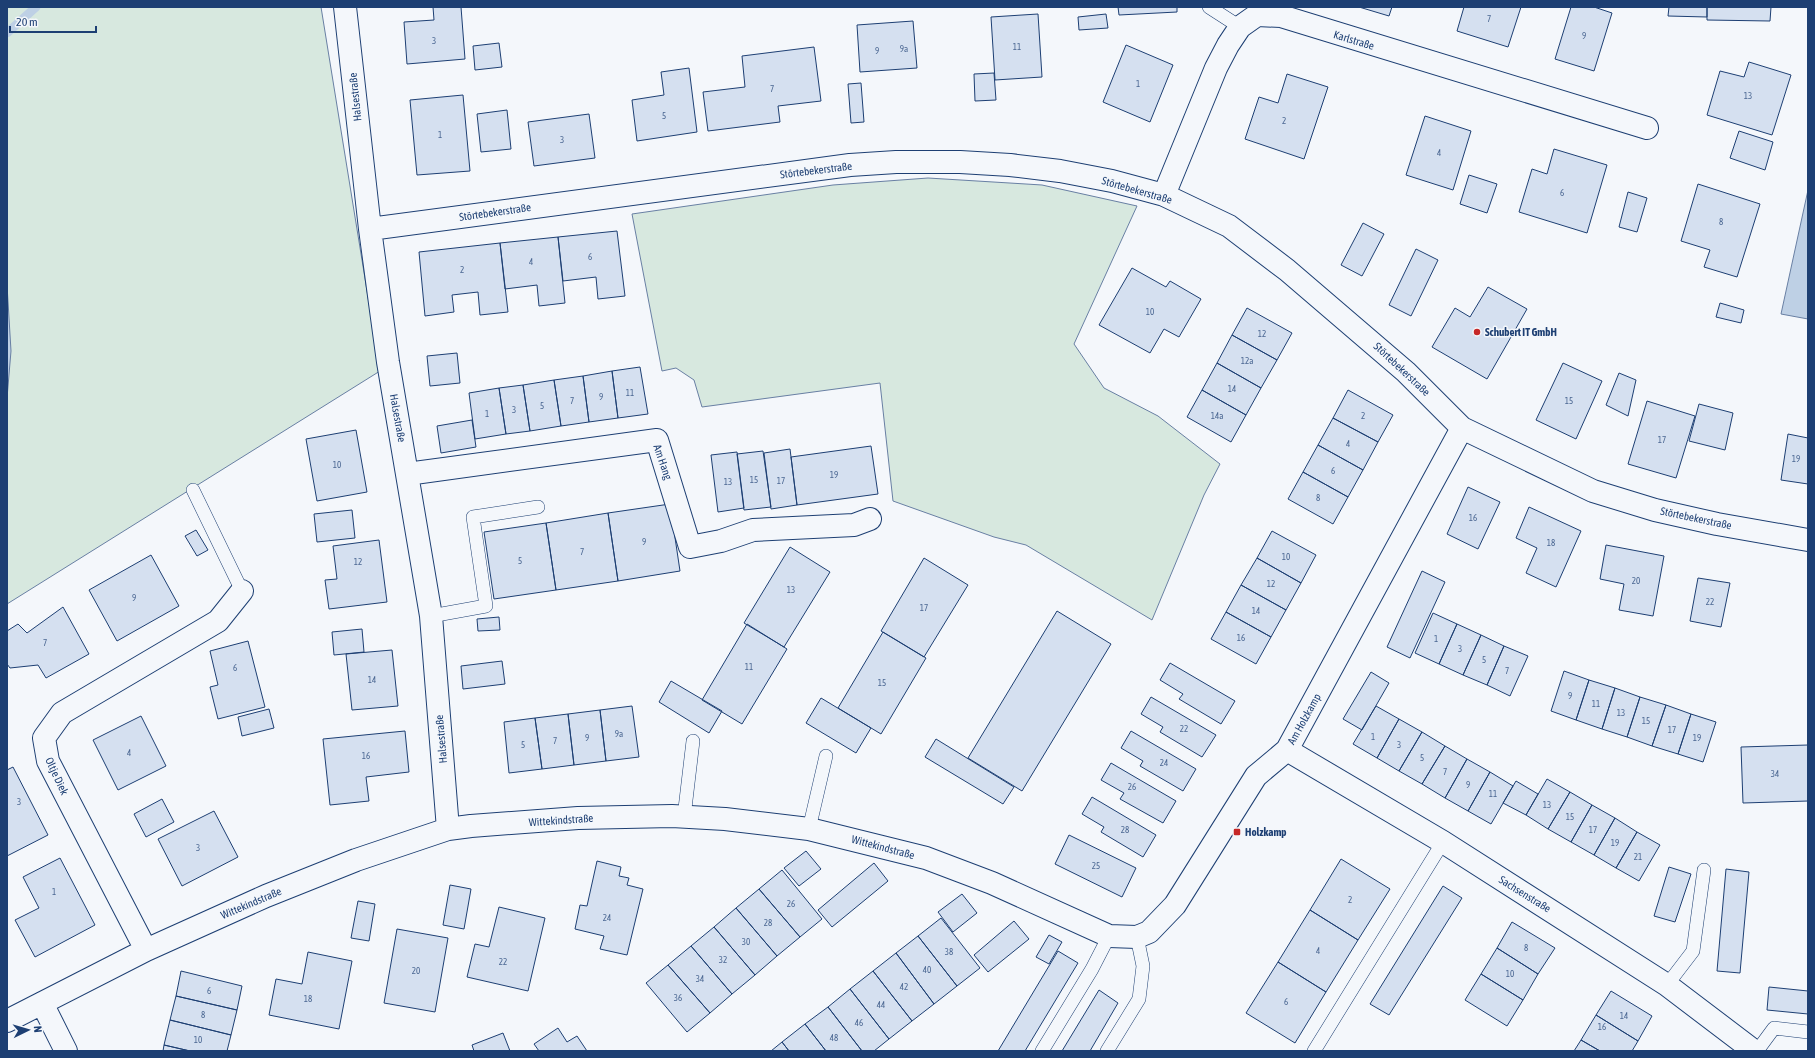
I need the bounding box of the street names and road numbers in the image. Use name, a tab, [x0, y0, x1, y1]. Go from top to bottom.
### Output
street label: Karlstraße	[1332, 28, 1376, 52]
street label: Halsestraße	[346, 72, 364, 122]
street label: Störtebekerstraße	[779, 160, 853, 180]
street label: Störtebekerstraße	[1101, 174, 1173, 206]
street label: Störtebekerstraße	[458, 201, 532, 223]
street label: Störtebekerstraße	[1371, 340, 1433, 398]
street label: Halsestraße	[388, 393, 408, 443]
street label: Am Hang	[651, 443, 675, 481]
street label: Störtebekerstraße	[1659, 505, 1733, 531]
street label: Am Holzkamp	[1285, 691, 1323, 747]
street label: Halsestraße	[433, 714, 449, 764]
street label: Oltje Diek	[43, 755, 71, 797]
street label: Wittekindstraße	[528, 812, 594, 828]
street label: Wittekindstraße	[850, 833, 916, 861]
street label: Sachsenstraße	[1497, 873, 1553, 915]
street label: Wittekindstraße	[219, 885, 283, 921]

